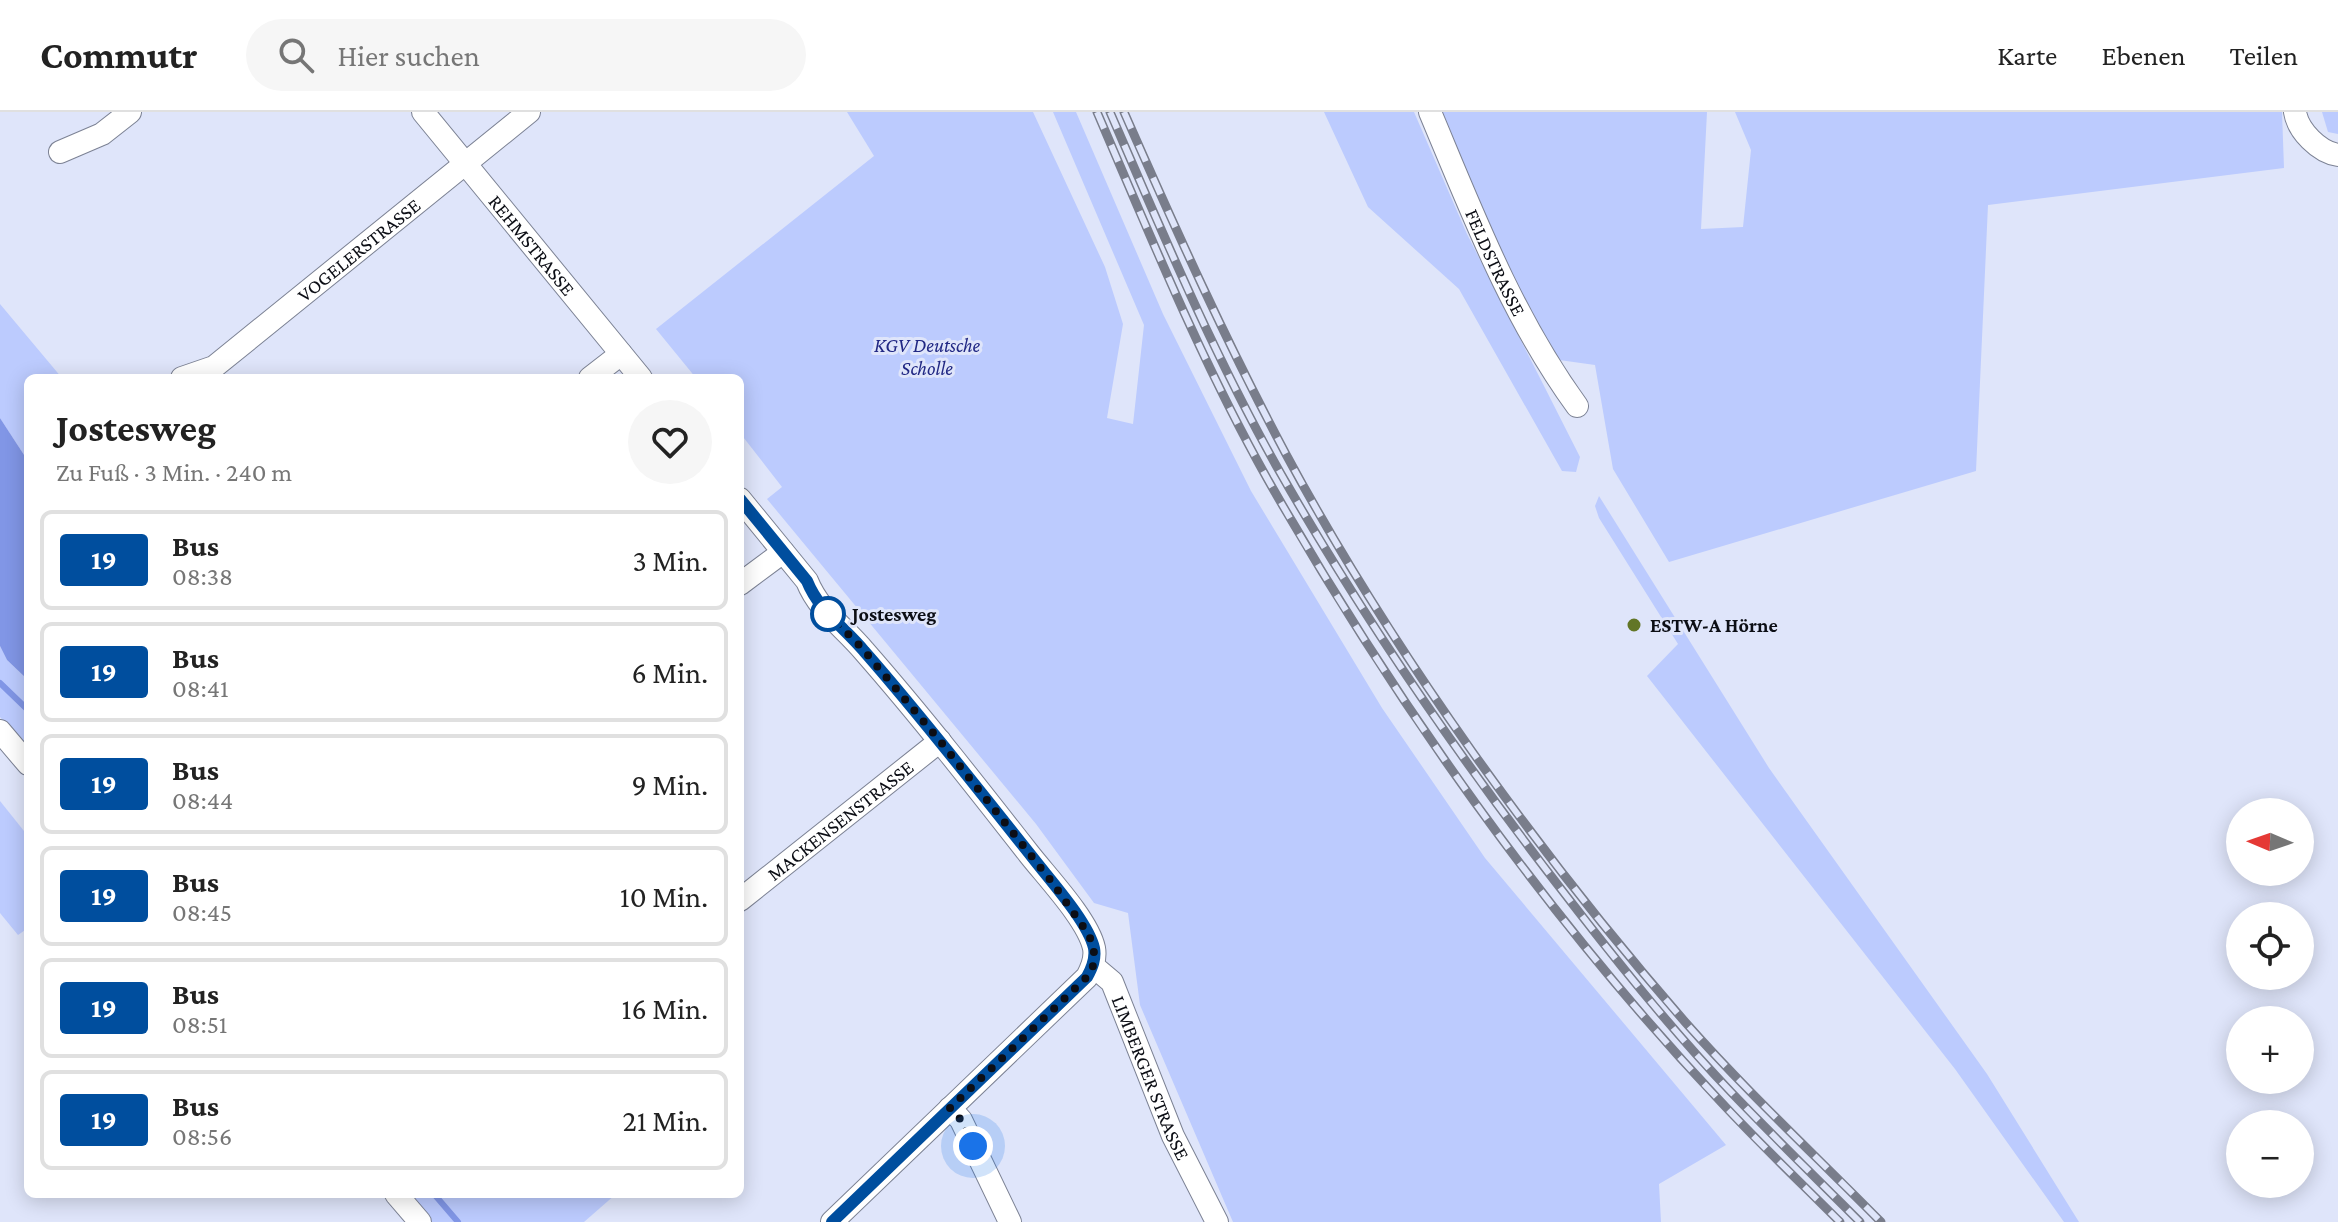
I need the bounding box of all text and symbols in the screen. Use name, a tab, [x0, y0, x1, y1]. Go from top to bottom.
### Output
search box	[246, 19, 806, 91]
icon: search	[274, 33, 318, 77]
text: Commutr	[40, 34, 198, 76]
text: Hier suchen	[338, 39, 480, 72]
text: Karte	[1997, 40, 2057, 71]
text: Ebenen	[2101, 40, 2186, 71]
text: Teilen	[2230, 40, 2298, 71]
street label: REHMSTRASSE	[484, 190, 580, 300]
street label: VOGELERSTRASSE	[293, 194, 425, 306]
street label: FELDSTRASSE	[1461, 206, 1530, 320]
park label: KGV Deutsche Scholle	[874, 334, 981, 379]
button: heart	[628, 400, 712, 484]
text: Jostesweg	[56, 407, 216, 449]
text: Zu Fuß · 3 Min. · 240 m	[56, 458, 292, 487]
text: Bus	[172, 529, 219, 562]
text: 19	[91, 544, 117, 575]
text: 3 Min.	[632, 544, 708, 577]
text: 08:38	[172, 562, 233, 591]
marker: Jostesweg	[811, 597, 845, 631]
place label: Jostesweg	[850, 603, 936, 625]
place label: ESTW-A Hörne	[1650, 614, 1778, 636]
marker: ESTW-A Hörne	[1625, 616, 1643, 634]
text: Bus	[172, 641, 219, 674]
text: 19	[91, 656, 117, 687]
text: 6 Min.	[631, 656, 708, 689]
text: 08:41	[172, 674, 229, 703]
text: Bus	[172, 753, 219, 786]
street label: MACKENSENSTRASSE	[763, 756, 918, 885]
text: 19	[91, 768, 117, 799]
text: 9 Min.	[631, 768, 708, 801]
text: 08:44	[172, 786, 233, 815]
north arrow	[2226, 798, 2314, 886]
map controls	[2226, 798, 2314, 1198]
text: Bus	[172, 865, 219, 898]
text: 19	[91, 880, 117, 911]
text: 10 Min.	[620, 880, 708, 913]
text: 08:45	[172, 898, 232, 927]
button: locate	[2226, 902, 2314, 990]
text: Bus	[172, 977, 219, 1010]
text: 19	[91, 992, 117, 1023]
text: 16 Min.	[621, 992, 708, 1025]
street label: LIMBERGER STRASSE	[1108, 992, 1194, 1164]
button: +	[2226, 1006, 2314, 1094]
text: 08:51	[172, 1010, 227, 1039]
text: Bus	[172, 1089, 219, 1122]
text: 19	[91, 1104, 117, 1135]
text: 21 Min.	[622, 1104, 708, 1137]
button: −	[2226, 1110, 2314, 1198]
text: 08:56	[172, 1122, 232, 1151]
your location	[953, 1126, 993, 1166]

